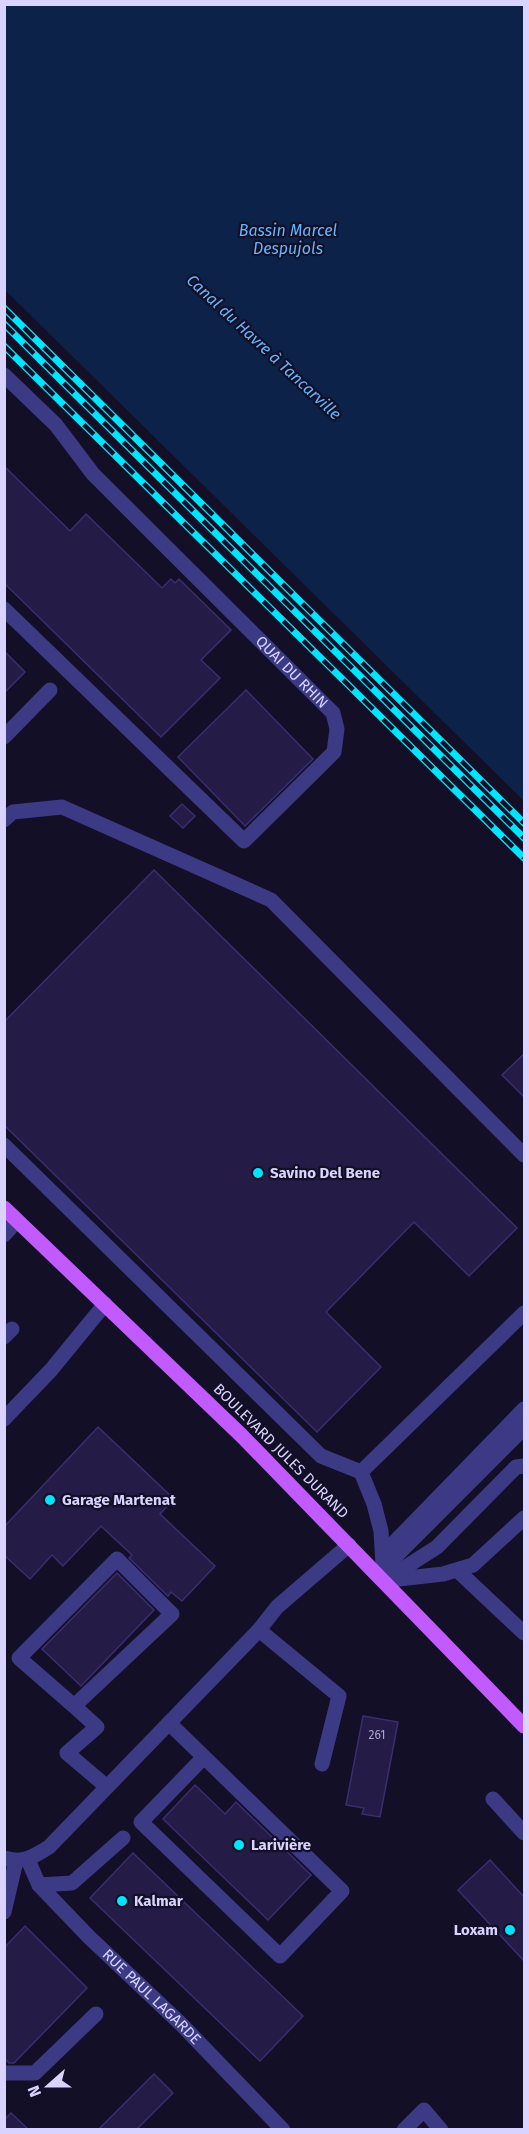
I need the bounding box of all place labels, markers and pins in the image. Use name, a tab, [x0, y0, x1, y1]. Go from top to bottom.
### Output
place label: Savino Del Bene	[270, 1164, 380, 1182]
marker: Savino Del Bene	[251, 1166, 265, 1180]
place label: Garage Martenat	[62, 1491, 176, 1509]
marker: Garage Martenat	[43, 1493, 57, 1507]
place label: Larivière	[251, 1836, 311, 1854]
marker: Larivière	[232, 1838, 246, 1852]
place label: Kalmar	[134, 1892, 184, 1910]
marker: Kalmar	[115, 1894, 129, 1908]
place label: Loxam	[454, 1921, 498, 1939]
marker: Loxam	[503, 1923, 517, 1937]

